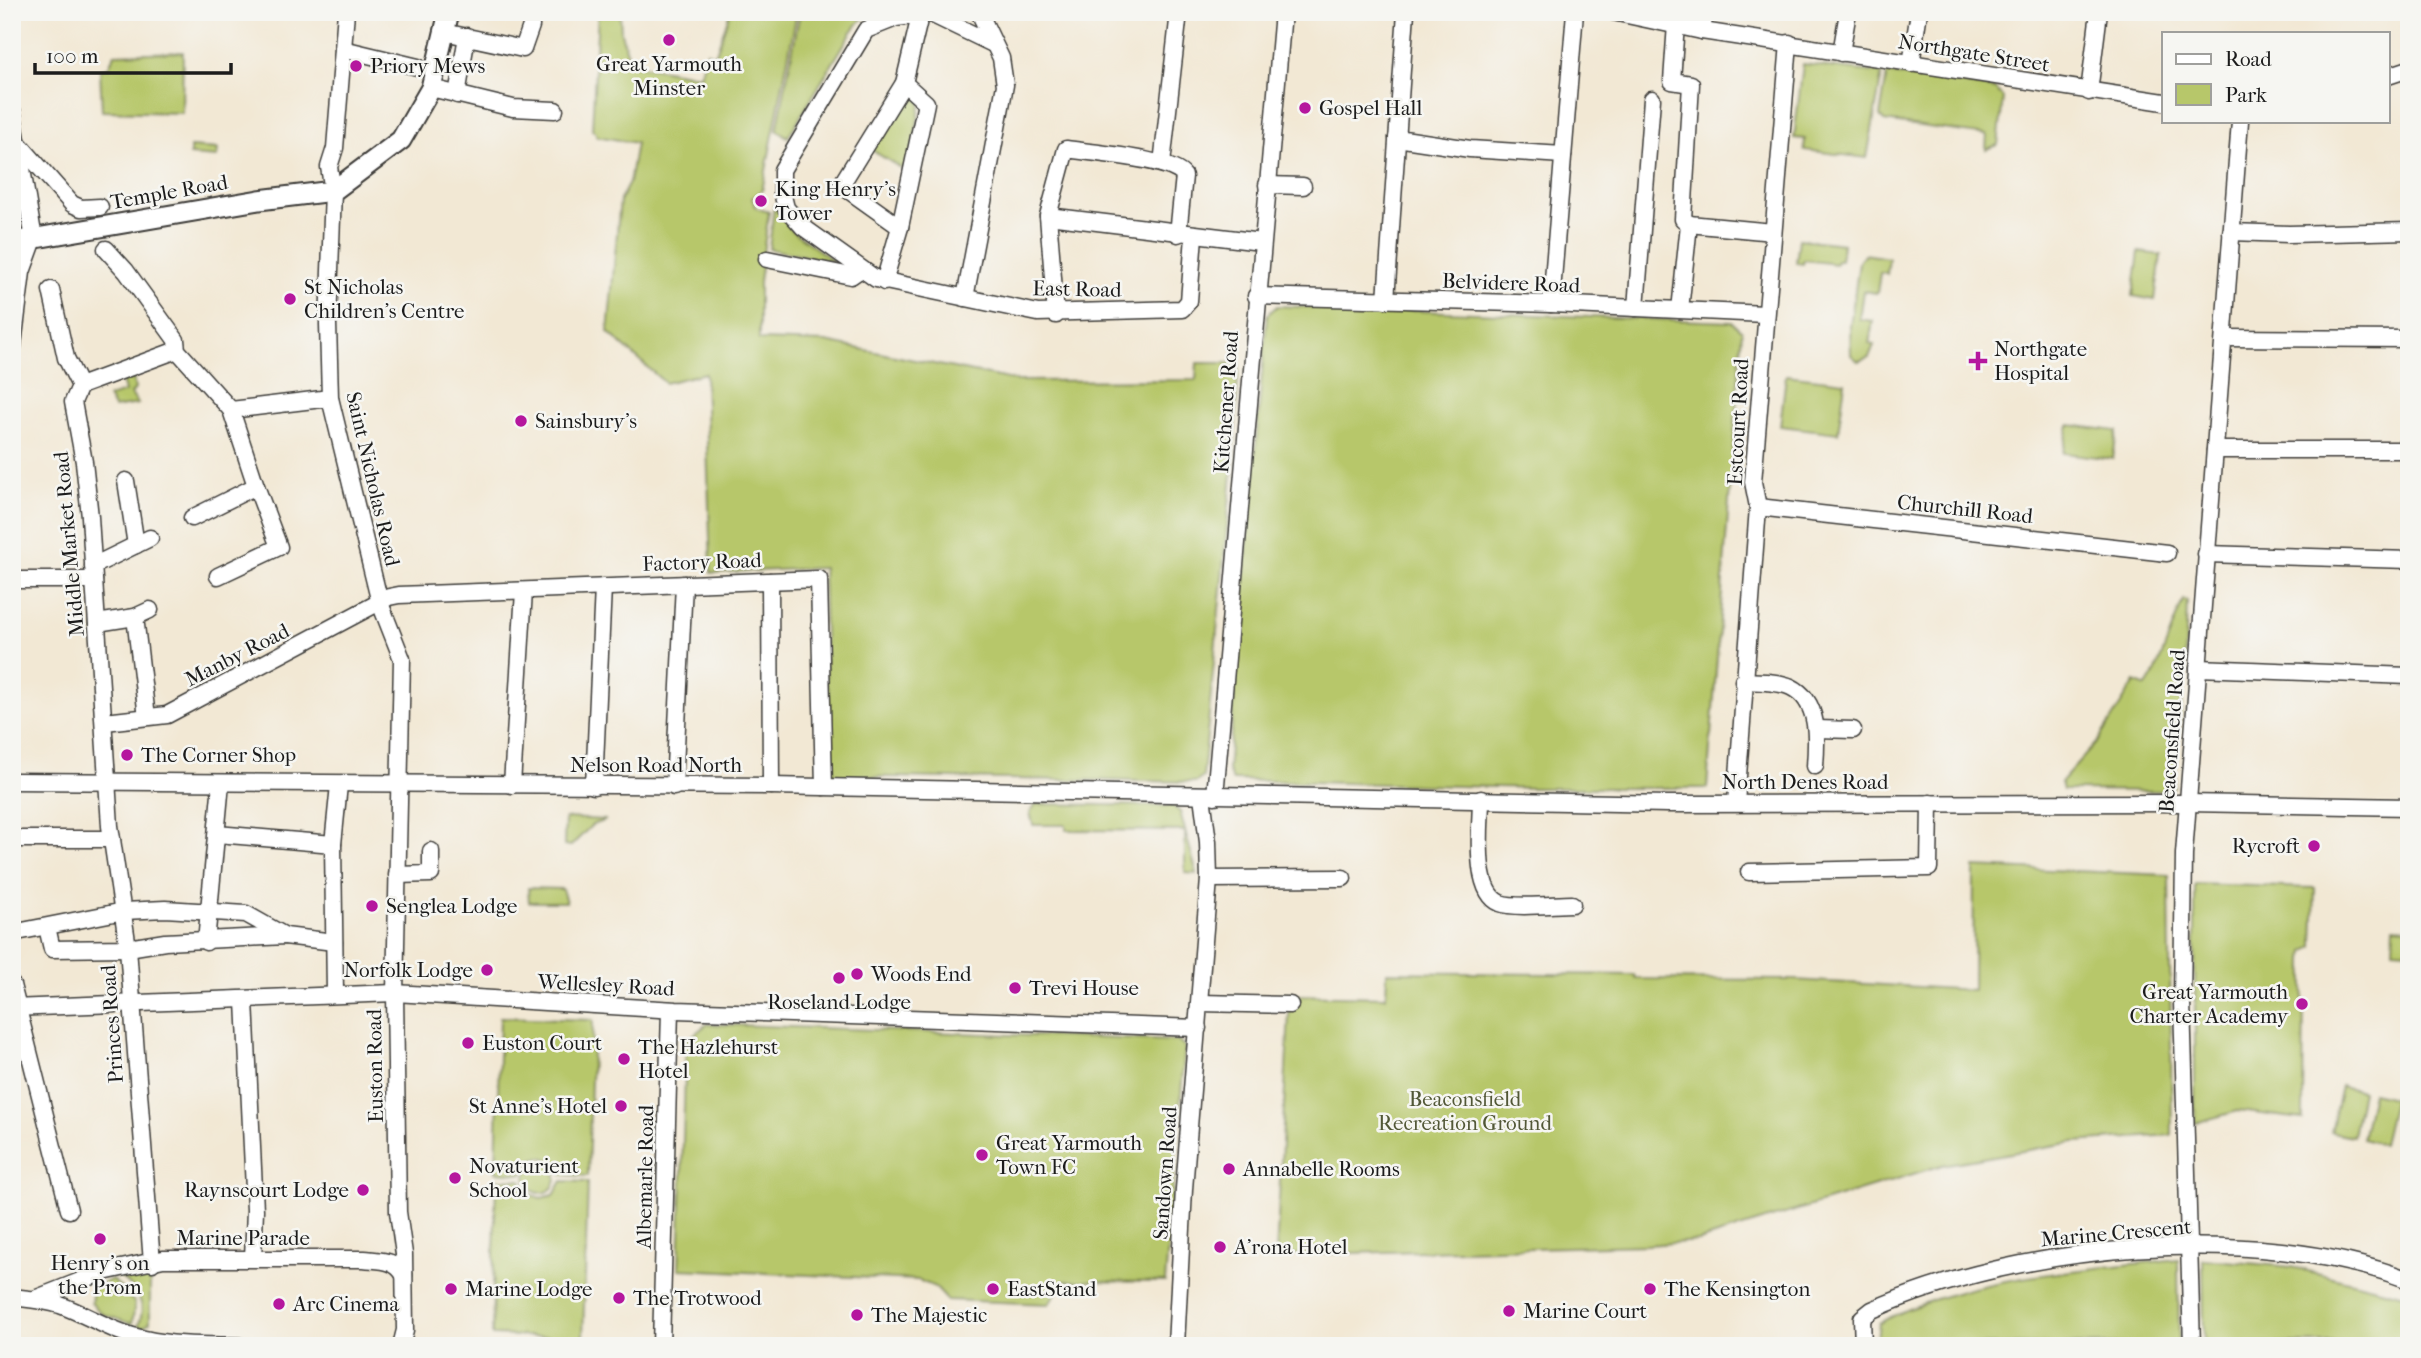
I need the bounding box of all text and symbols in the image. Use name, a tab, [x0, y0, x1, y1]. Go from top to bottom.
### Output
street label: Northgate Street	[1897, 29, 2052, 77]
scale bar	[35, 32, 231, 76]
marker: Great Yarmouth Minster	[661, 32, 677, 48]
legend	[2162, 32, 2390, 122]
text: 100 m	[46, 44, 99, 68]
text: Road	[2225, 47, 2272, 71]
place label: Great Yarmouth Minster	[596, 52, 742, 100]
place label: Priory Mews	[370, 54, 486, 78]
marker: Priory Mews	[348, 58, 364, 74]
text: Park	[2225, 83, 2267, 107]
place label: Gospel Hall	[1319, 96, 1422, 120]
marker: Gospel Hall	[1297, 100, 1313, 116]
street label: Temple Road	[108, 170, 230, 214]
place label: King Henry's Tower	[775, 177, 896, 225]
marker: King Henry's Tower	[753, 193, 769, 209]
street label: Belvidere Road	[1441, 269, 1581, 297]
place label: St Nicholas Children's Centre	[304, 275, 464, 323]
street label: East Road	[1032, 276, 1122, 302]
marker: St Nicholas Children's Centre	[282, 291, 298, 307]
street label: Kitchener Road	[1209, 329, 1243, 474]
place label: Northgate Hospital	[1994, 337, 2087, 385]
marker: Northgate Hospital	[1968, 351, 1988, 371]
street label: Estcourt Road	[1723, 357, 1753, 486]
street label: Saint Nicholas Road	[341, 389, 405, 569]
place label: Sainsbury's	[535, 409, 637, 433]
marker: Sainsbury's	[513, 413, 529, 429]
street label: Middle Market Road	[49, 450, 89, 638]
street label: Churchill Road	[1896, 490, 2035, 528]
street label: Factory Road	[642, 548, 763, 576]
street label: Manby Road	[181, 618, 294, 692]
street label: Beaconsfield Road	[2154, 648, 2190, 814]
place label: The Corner Shop	[141, 743, 296, 767]
marker: The Corner Shop	[119, 747, 135, 763]
street label: Nelson Road North	[570, 753, 742, 777]
street label: North Denes Road	[1722, 770, 1889, 794]
place label: Rycroft	[2232, 834, 2301, 858]
marker: Rycroft	[2306, 838, 2322, 854]
place label: Senglea Lodge	[386, 894, 517, 918]
marker: Senglea Lodge	[364, 898, 380, 914]
place label: Norfolk Lodge	[343, 958, 473, 982]
marker: Norfolk Lodge	[479, 962, 495, 978]
place label: Woods End	[870, 962, 972, 986]
street label: Princes Road	[96, 963, 128, 1084]
marker: Woods End	[849, 966, 865, 982]
street label: Wellesley Road	[536, 969, 676, 1001]
marker: Roseland Lodge	[831, 970, 847, 986]
place label: Trevi House	[1029, 976, 1139, 1000]
marker: Trevi House	[1007, 980, 1023, 996]
place label: Great Yarmouth Charter Academy	[2130, 980, 2289, 1028]
place label: Roseland Lodge	[767, 990, 911, 1014]
marker: Great Yarmouth Charter Academy	[2294, 996, 2310, 1012]
street label: Euston Road	[362, 1008, 388, 1123]
place label: Euston Court	[482, 1031, 603, 1055]
marker: Euston Court	[460, 1035, 476, 1051]
place label: The Hazlehurst Hotel	[638, 1035, 779, 1083]
marker: The Hazlehurst Hotel	[616, 1051, 632, 1067]
park label: Beaconsfield Recreation Ground	[1378, 1087, 1552, 1135]
place label: St Anne's Hotel	[469, 1094, 607, 1118]
marker: St Anne's Hotel	[613, 1098, 629, 1114]
street label: Albemarle Road	[632, 1104, 658, 1250]
street label: Sandown Road	[1148, 1105, 1182, 1240]
place label: Great Yarmouth Town FC	[996, 1131, 1142, 1179]
marker: Great Yarmouth Town FC	[974, 1147, 990, 1163]
place label: Novaturient School	[469, 1154, 580, 1202]
place label: Annabelle Rooms	[1242, 1157, 1400, 1181]
marker: Annabelle Rooms	[1221, 1161, 1237, 1177]
marker: Novaturient School	[447, 1170, 463, 1186]
place label: Raynscourt Lodge	[184, 1178, 349, 1202]
marker: Raynscourt Lodge	[355, 1182, 371, 1198]
street label: Marine Crescent	[2040, 1214, 2193, 1252]
street label: Marine Parade	[176, 1226, 310, 1250]
marker: Henry's on the Prom	[92, 1231, 108, 1247]
place label: A'rona Hotel	[1233, 1235, 1348, 1259]
marker: A'rona Hotel	[1212, 1239, 1228, 1255]
place label: Henry's on the Prom	[51, 1251, 149, 1299]
place label: Marine Lodge	[465, 1277, 593, 1301]
place label: EastStand	[1007, 1277, 1097, 1301]
place label: The Kensington	[1664, 1277, 1811, 1301]
marker: Marine Lodge	[443, 1281, 459, 1297]
marker: EastStand	[985, 1281, 1001, 1297]
marker: The Kensington	[1642, 1281, 1658, 1297]
place label: The Trotwood	[633, 1286, 762, 1310]
marker: The Trotwood	[611, 1290, 627, 1306]
place label: Arc Cinema	[292, 1292, 399, 1316]
marker: Arc Cinema	[271, 1296, 287, 1312]
place label: Marine Court	[1523, 1299, 1648, 1323]
place label: The Majestic	[871, 1303, 987, 1327]
marker: Marine Court	[1501, 1303, 1517, 1319]
marker: The Majestic	[849, 1307, 865, 1323]

